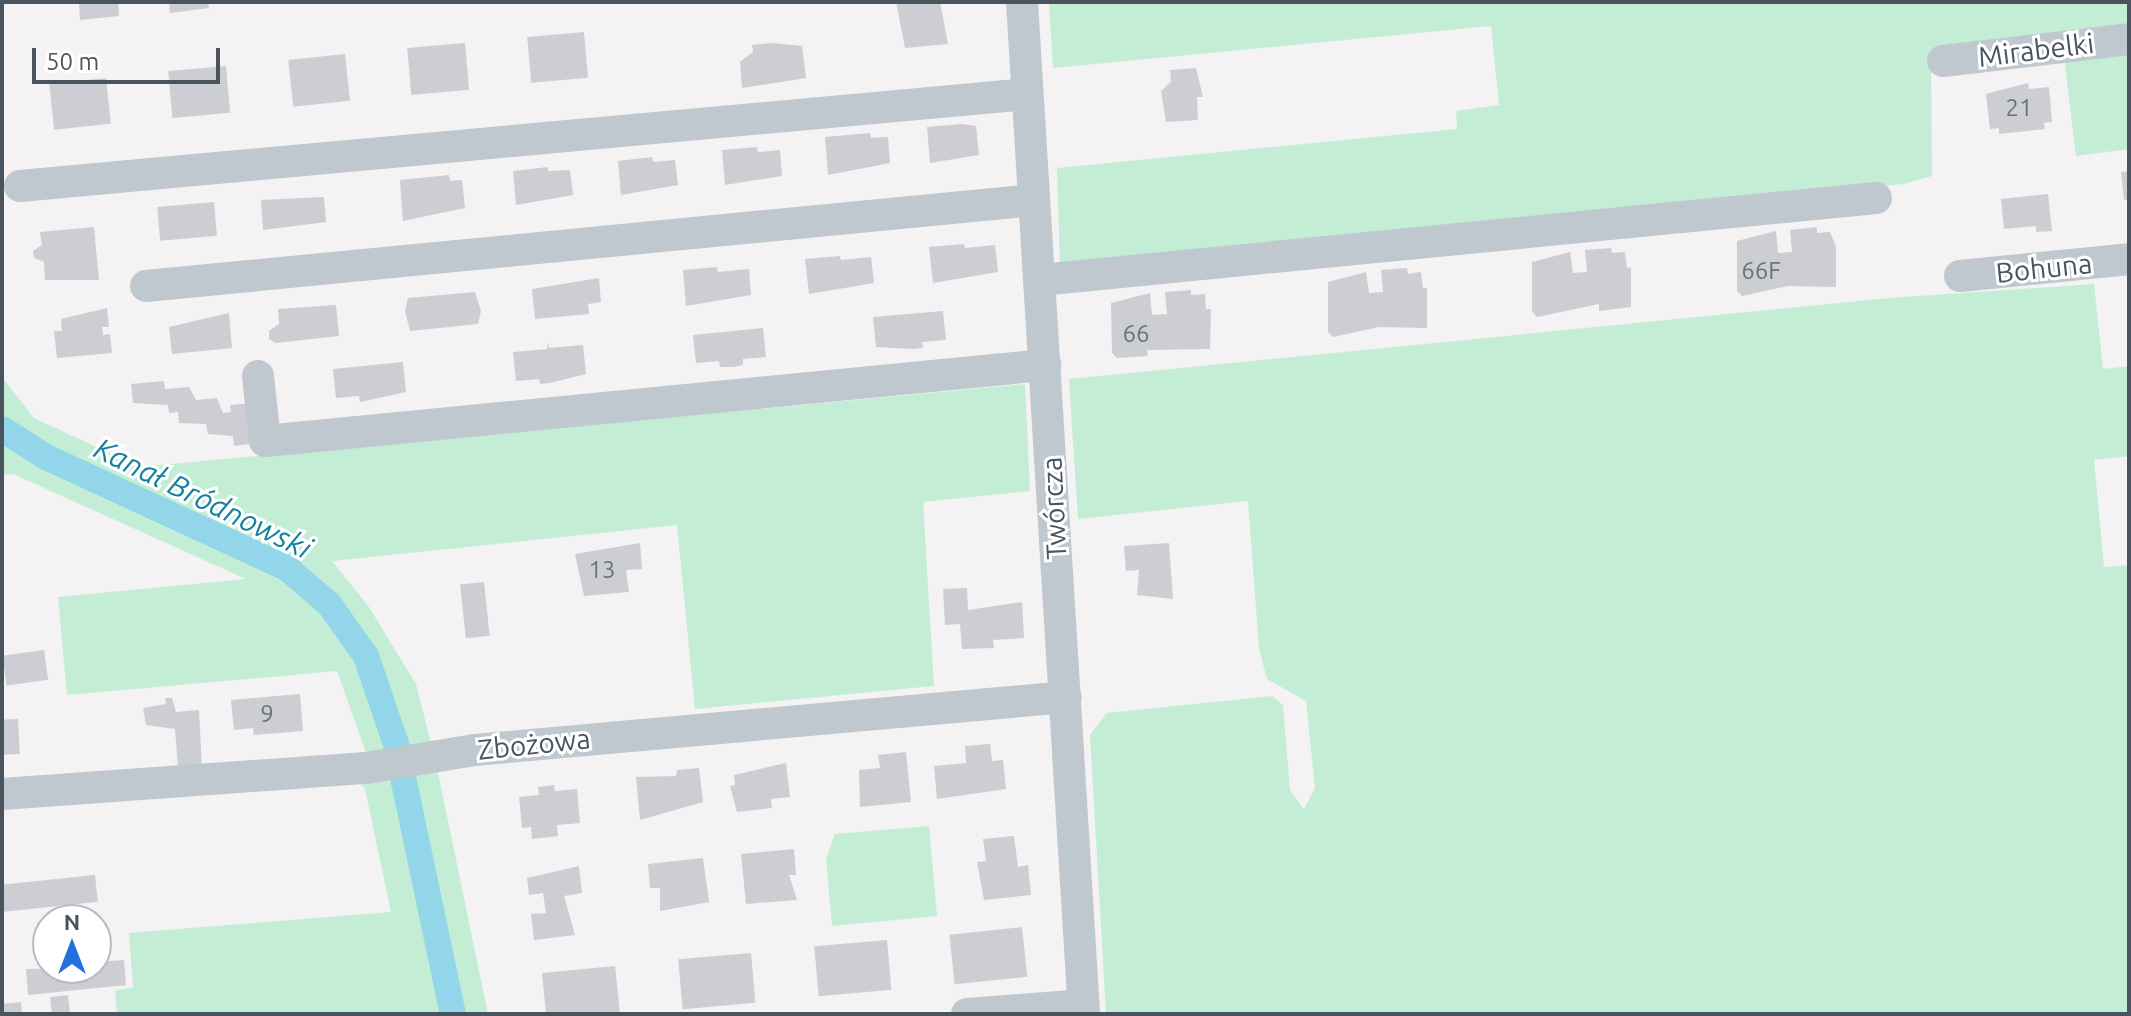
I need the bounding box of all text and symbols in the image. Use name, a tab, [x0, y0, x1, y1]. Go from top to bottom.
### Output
street label: Mirabelki	[1976, 26, 2096, 74]
scale bar	[36, 32, 224, 82]
text: 50 m	[46, 48, 99, 75]
house number: 21	[2005, 94, 2033, 122]
street label: Bohuna	[1994, 246, 2094, 290]
house number: 66F	[1741, 257, 1781, 285]
house number: 66	[1122, 320, 1150, 348]
water label: Kanał Bródnowski	[88, 430, 318, 566]
street label: Twórcza	[1035, 456, 1073, 560]
house number: 13	[588, 556, 616, 584]
house number: 9	[260, 700, 274, 728]
street label: Zbożowa	[476, 721, 592, 767]
north arrow	[32, 904, 112, 984]
text: N	[64, 909, 80, 934]

